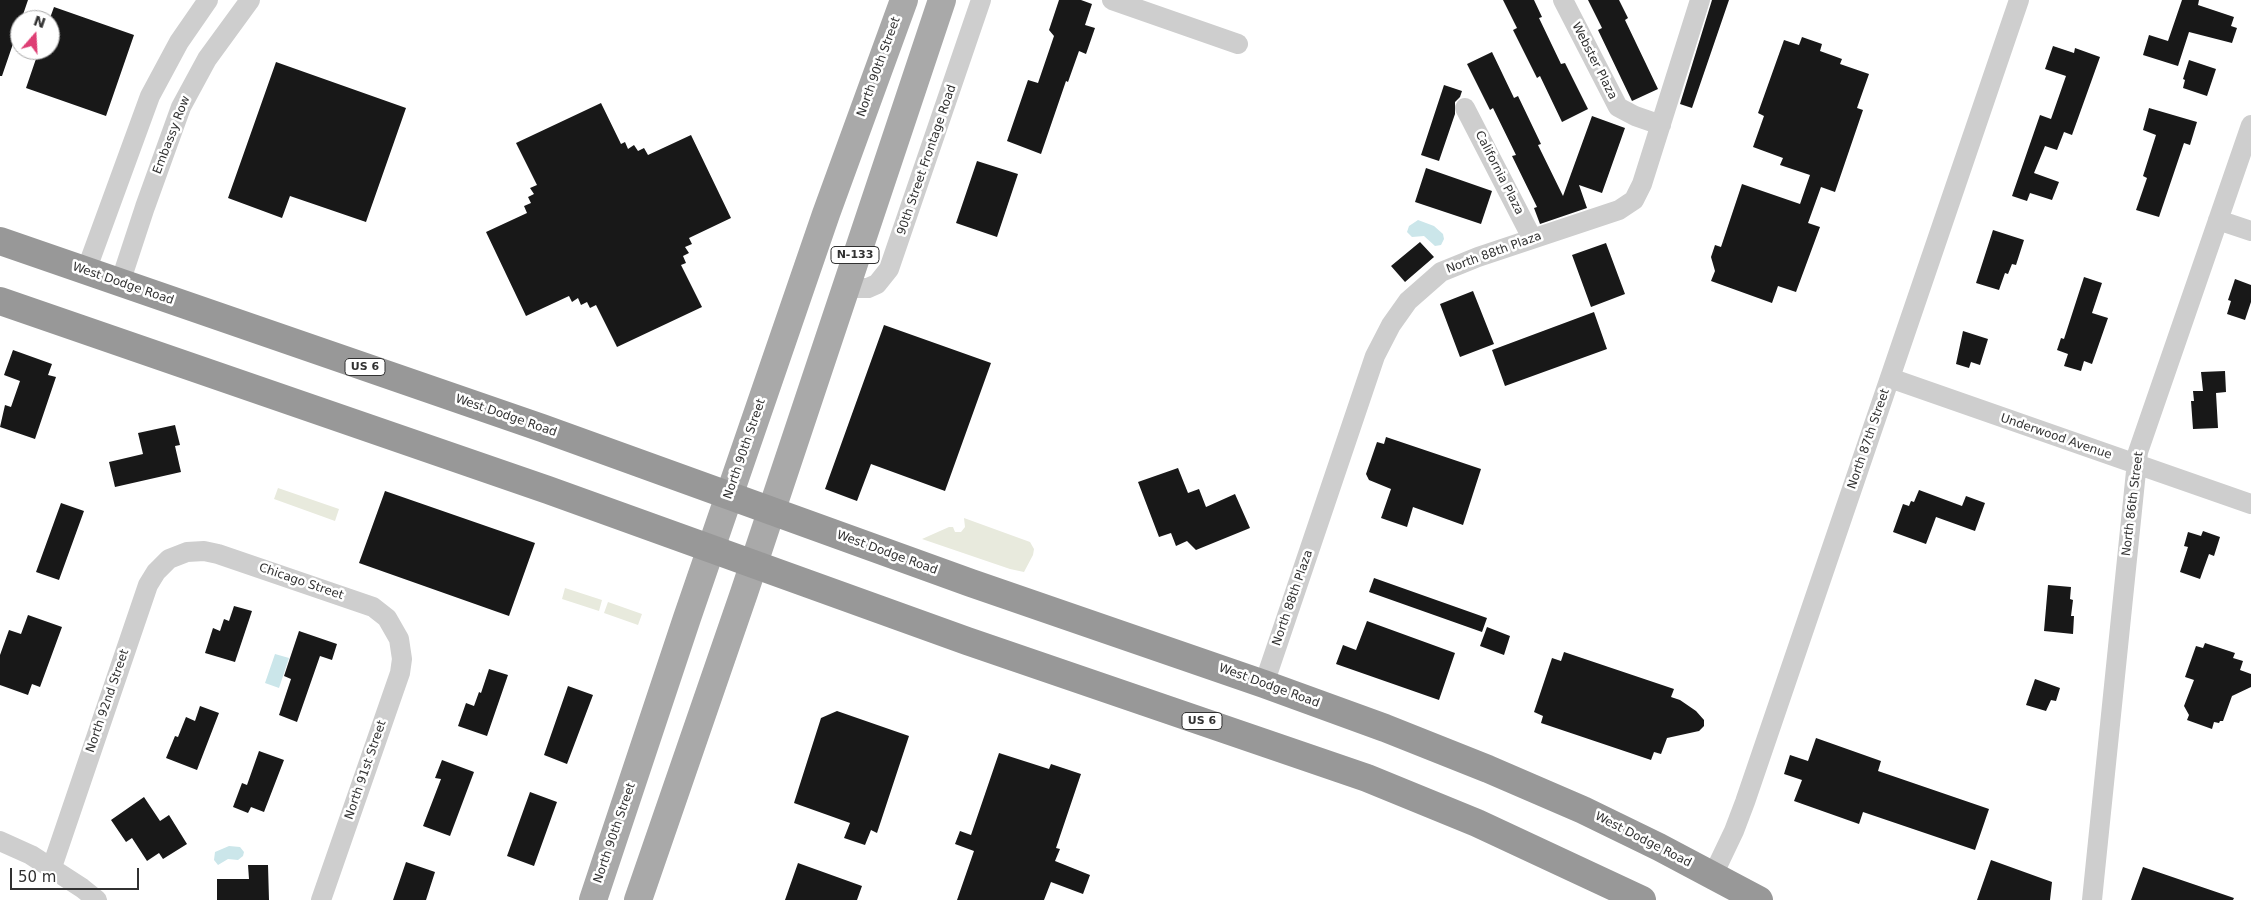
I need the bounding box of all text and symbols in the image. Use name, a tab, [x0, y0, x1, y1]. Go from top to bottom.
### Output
north arrow	[10, 10, 60, 60]
text: N	[31, 12, 48, 31]
street label: North 90th Street	[854, 15, 904, 119]
street label: Webster Plaza	[1568, 20, 1620, 102]
street label: 90th Street Frontage Road	[894, 83, 960, 237]
street label: Embassy Row	[150, 94, 194, 176]
street label: California Plaza	[1472, 129, 1526, 217]
street label: North 88th Plaza	[1444, 229, 1544, 277]
road number: N-133	[831, 246, 879, 264]
street label: West Dodge Road	[70, 260, 176, 308]
road number: US 6	[345, 358, 385, 376]
street label: North 87th Street	[1845, 387, 1893, 491]
street label: West Dodge Road	[453, 392, 559, 440]
street label: North 90th Street	[721, 397, 769, 501]
street label: Underwood Avenue	[1998, 411, 2114, 463]
street label: North 86th Street	[2119, 451, 2147, 557]
street label: West Dodge Road	[835, 528, 939, 578]
street label: North 88th Plaza	[1270, 548, 1316, 648]
street label: Chicago Street	[257, 561, 345, 603]
street label: North 92nd Street	[84, 648, 132, 754]
street label: West Dodge Road	[1217, 661, 1321, 711]
road number: US 6	[1182, 712, 1222, 729]
street label: North 91st Street	[342, 719, 390, 821]
street label: North 90th Street	[591, 781, 639, 885]
street label: West Dodge Road	[1592, 809, 1694, 871]
scale bar	[12, 858, 141, 890]
text: 50 m	[18, 868, 56, 886]

